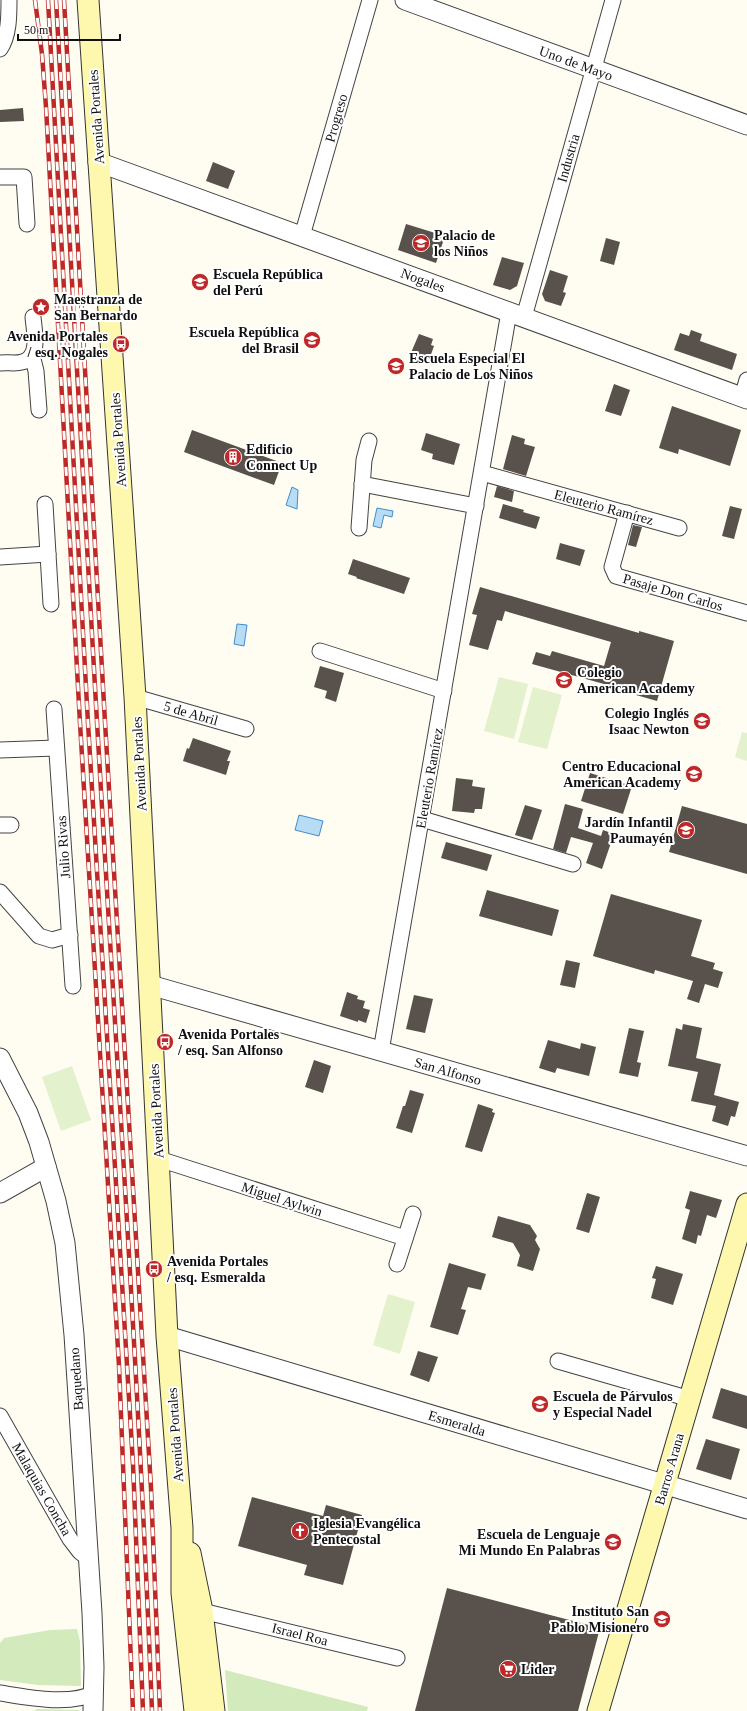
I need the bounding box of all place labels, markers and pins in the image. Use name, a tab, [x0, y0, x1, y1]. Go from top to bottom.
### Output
place label: Palacio de los Niños	[434, 228, 495, 259]
school or university icon: Palacio de los Niños	[411, 233, 431, 253]
place label: Escuela República del Perú	[213, 267, 323, 298]
school or university icon: Escuela República del Perú	[190, 272, 210, 292]
place label: Maestranza de San Bernardo	[54, 292, 142, 323]
place icon: Maestranza de San Bernardo	[31, 297, 51, 317]
place label: Escuela República del Brasil	[189, 325, 299, 356]
place label: Avenida Portales / esq. Nogales	[7, 329, 109, 360]
school or university icon: Escuela República del Brasil	[302, 330, 322, 350]
bus stop icon: Avenida Portales / esq. Nogales	[111, 334, 131, 354]
place label: Escuela Especial El Palacio de Los Niños	[409, 351, 534, 382]
school or university icon: Escuela Especial El Palacio de Los Niños	[386, 356, 406, 376]
place label: Edificio Connect Up	[246, 442, 317, 473]
building icon: Edificio Connect Up	[223, 447, 243, 467]
place label: Colegio American Academy	[577, 665, 695, 696]
school or university icon: Colegio American Academy	[554, 670, 574, 690]
place label: Colegio Inglés Isaac Newton	[605, 706, 690, 737]
school or university icon: Colegio Inglés Isaac Newton	[692, 711, 712, 731]
place label: Centro Educacional American Academy	[562, 759, 681, 790]
school or university icon: Centro Educacional American Academy	[684, 764, 704, 784]
place label: Jardín Infantil Paumayén	[585, 815, 673, 846]
school or university icon: Jardín Infantil Paumayén	[676, 820, 696, 840]
place label: Avenida Portales / esq. San Alfonso	[177, 1027, 283, 1058]
bus stop icon: Avenida Portales / esq. San Alfonso	[155, 1032, 175, 1052]
place label: Avenida Portales / esq. Esmeralda	[166, 1254, 269, 1285]
bus stop icon: Avenida Portales / esq. Esmeralda	[144, 1259, 164, 1279]
place label: Escuela de Párvulos y Especial Nadel	[553, 1389, 673, 1420]
school or university icon: Escuela de Párvulos y Especial Nadel	[530, 1394, 550, 1414]
place label: Iglesia Evangélica Pentecostal	[313, 1516, 421, 1547]
church icon: Iglesia Evangélica Pentecostal	[290, 1521, 310, 1541]
place label: Escuela de Lenguaje Mi Mundo En Palabras	[459, 1527, 601, 1558]
school or university icon: Escuela de Lenguaje Mi Mundo En Palabras	[603, 1532, 623, 1552]
place label: Instituto San Pablo Misionero	[551, 1604, 649, 1635]
school or university icon: Instituto San Pablo Misionero	[652, 1609, 672, 1629]
supermarket icon: Lider	[498, 1659, 518, 1679]
place label: Lider	[521, 1662, 554, 1677]

